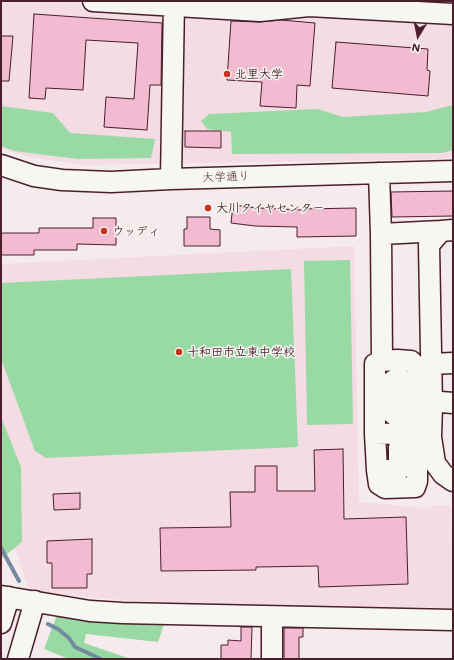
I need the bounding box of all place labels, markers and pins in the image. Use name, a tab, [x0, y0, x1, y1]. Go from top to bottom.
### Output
place label: 北里大学	[235, 67, 283, 81]
marker: 北里大学	[222, 69, 232, 79]
place label: 大川タイヤセンター	[216, 201, 324, 215]
marker: 大川タイヤセンター	[203, 203, 213, 213]
place label: ウッディ	[112, 224, 160, 238]
marker: ウッディ	[99, 226, 109, 236]
place label: 十和田市立東中学校	[187, 345, 295, 359]
marker: 十和田市立東中学校	[174, 347, 184, 357]

